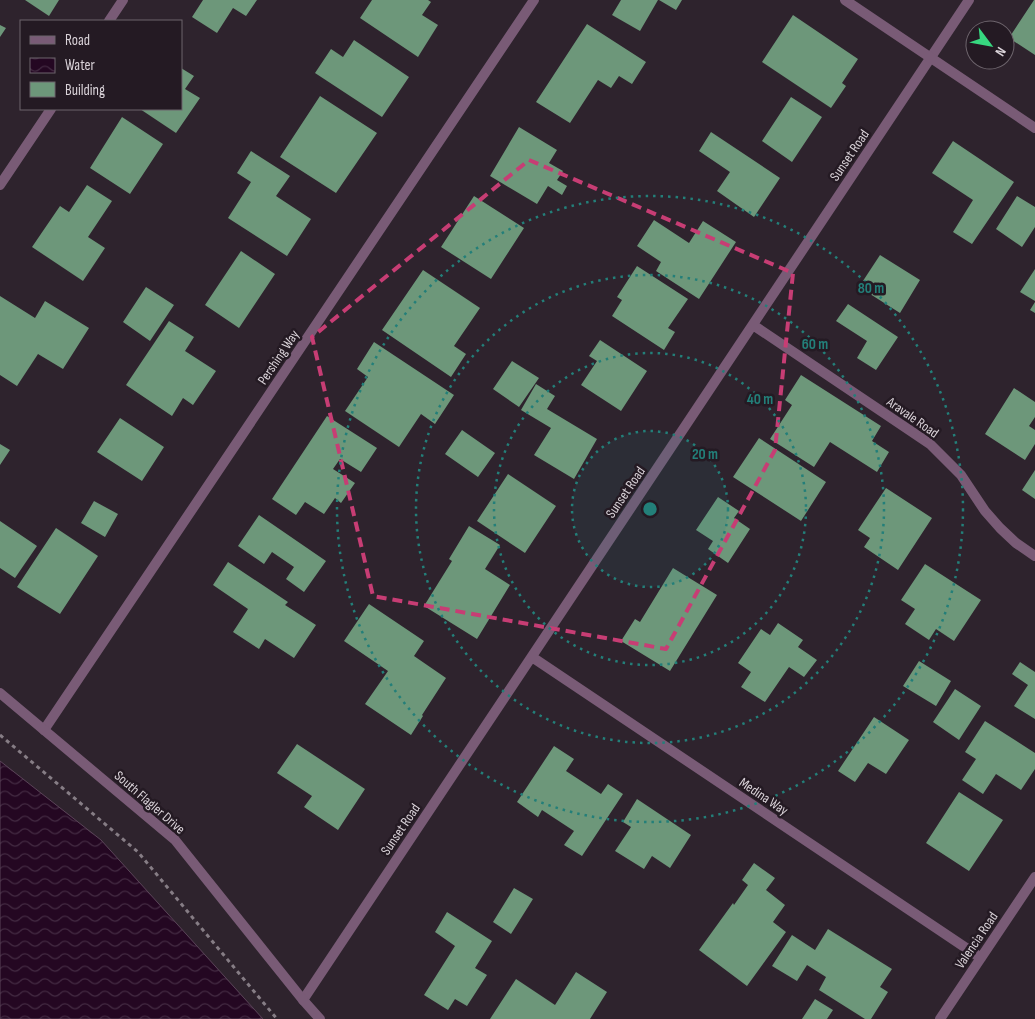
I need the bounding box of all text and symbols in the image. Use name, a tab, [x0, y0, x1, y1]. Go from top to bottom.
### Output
legend	[20, 20, 182, 110]
north arrow	[965, 20, 1015, 70]
text: Road	[65, 31, 90, 50]
text: N	[991, 44, 1010, 59]
text: Water	[65, 56, 96, 75]
text: Building	[65, 81, 105, 100]
street label: Sunset Road	[826, 126, 873, 184]
text: 80 m	[858, 279, 884, 298]
street label: Pershing Way	[254, 326, 303, 388]
text: 60 m	[802, 335, 828, 354]
text: 40 m	[747, 390, 773, 409]
street label: Aravale Road	[883, 393, 942, 442]
text: 20 m	[692, 445, 718, 464]
street label: Sunset Road	[602, 463, 649, 521]
centre of rings	[641, 500, 659, 518]
street label: South Flagler Drive	[111, 767, 188, 838]
street label: Medina Way	[736, 774, 792, 819]
street label: Sunset Road	[377, 800, 424, 858]
street label: Valencia Road	[951, 909, 1002, 972]

